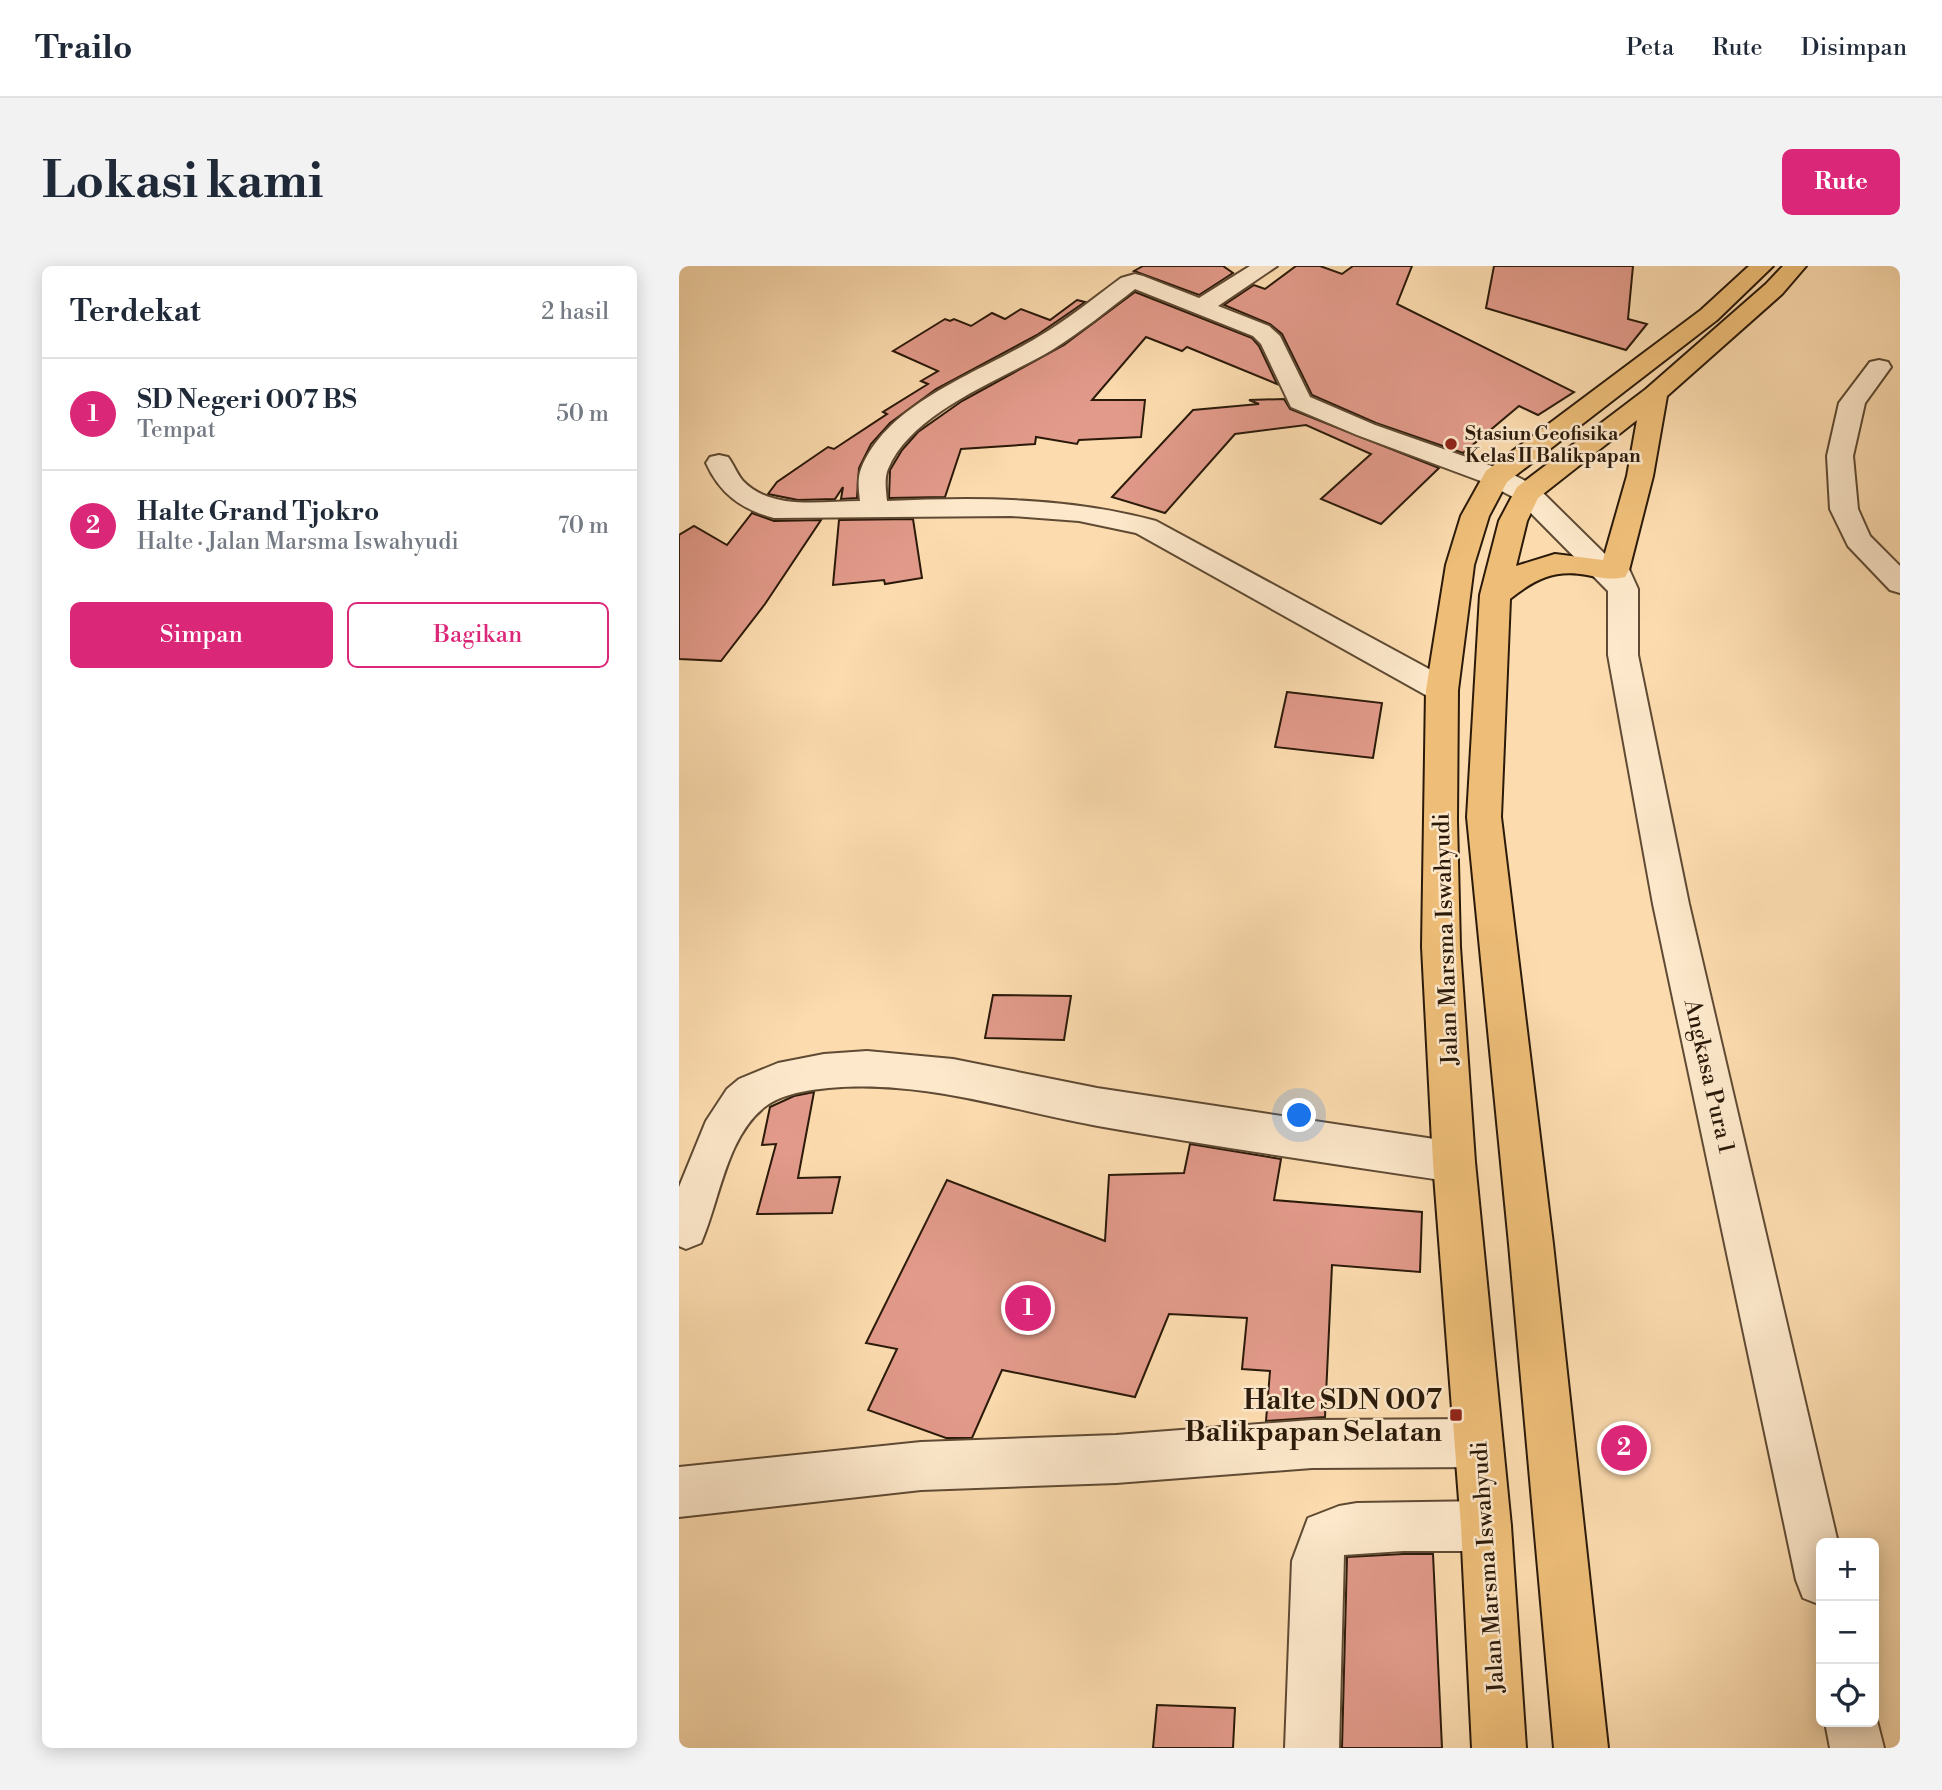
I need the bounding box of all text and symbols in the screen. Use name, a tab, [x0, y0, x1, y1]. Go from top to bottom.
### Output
text: Trailo	[35, 28, 132, 69]
text: Peta	[1626, 33, 1674, 63]
text: Rute	[1712, 33, 1763, 63]
text: Disimpan	[1801, 33, 1907, 63]
button: Rute	[1782, 149, 1900, 215]
text: Lokasi kami	[42, 152, 324, 213]
text: Terdekat	[70, 293, 201, 331]
text: 2 hasil	[541, 298, 609, 326]
text: SD Negeri 007 BS	[137, 384, 357, 416]
text: 1	[87, 400, 99, 428]
text: 50 m	[556, 400, 609, 428]
text: Tempat	[137, 416, 216, 444]
place label: Stasiun Geofisika Kelas II Balikpapan	[1465, 422, 1641, 468]
marker: Stasiun Geofisika Kelas II Balikpapan	[1443, 436, 1459, 452]
text: Halte Grand Tjokro	[137, 496, 379, 528]
text: 2	[86, 512, 100, 540]
text: 70 m	[558, 512, 609, 540]
text: Halte · Jalan Marsma Iswahyudi	[137, 528, 459, 556]
button: Simpan	[70, 602, 333, 668]
button: Bagikan	[347, 602, 609, 668]
street label: Jalan Marsma Iswahyudi	[1428, 812, 1464, 1066]
street label: Angkasa Pura 1	[1677, 995, 1740, 1156]
your location	[1282, 1098, 1316, 1132]
pin: 1	[1005, 1282, 1051, 1334]
place label: Halte SDN 007 Balikpapan Selatan	[1184, 1383, 1442, 1450]
marker: Halte SDN 007 Balikpapan Selatan	[1448, 1407, 1464, 1423]
pin: 2	[1601, 1422, 1647, 1474]
street label: Jalan Marsma Iswahyudi	[1465, 1440, 1511, 1695]
map controls	[1816, 1538, 1879, 1727]
button: +	[1816, 1538, 1879, 1601]
button: −	[1816, 1601, 1879, 1664]
button: locate	[1816, 1664, 1879, 1727]

